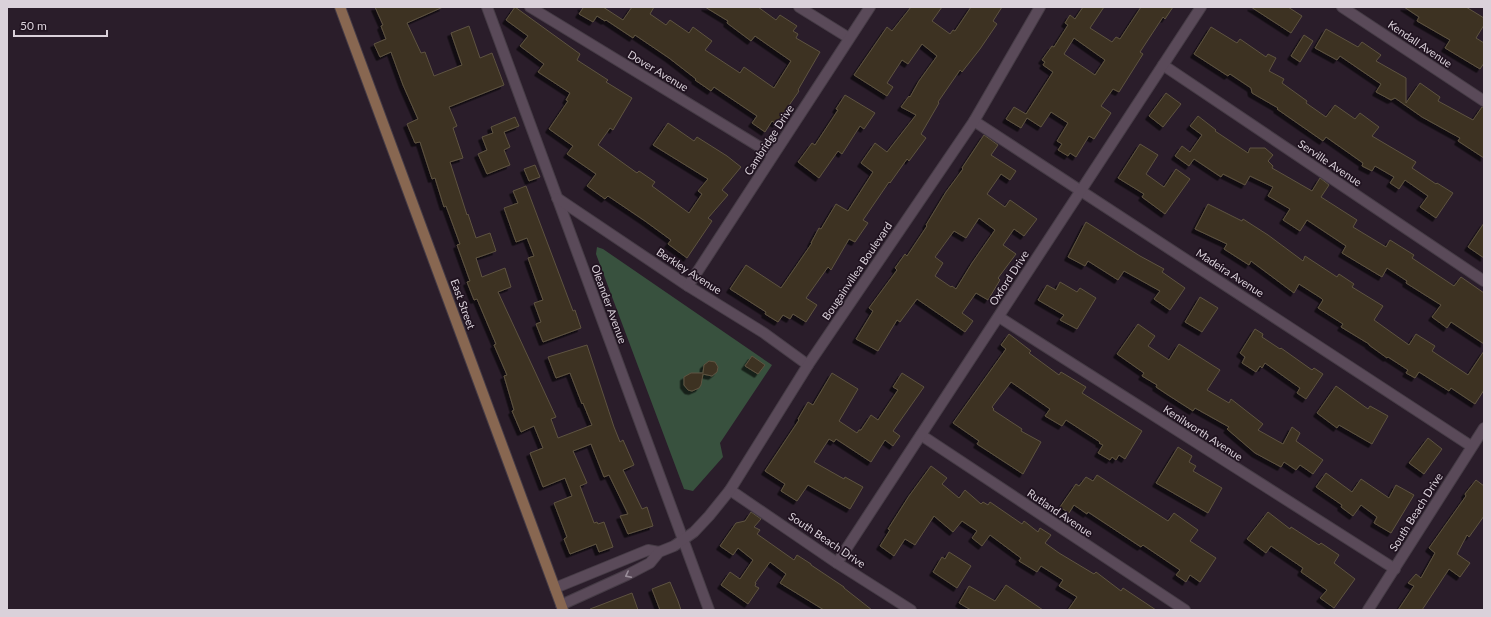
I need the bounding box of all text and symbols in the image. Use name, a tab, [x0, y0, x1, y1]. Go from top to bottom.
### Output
scale bar	[14, 12, 107, 38]
street label: Kendall Avenue	[1386, 17, 1455, 70]
text: 50 m	[20, 18, 47, 33]
street label: Dover Avenue	[626, 47, 691, 94]
street label: Cambridge Drive	[741, 102, 796, 177]
street label: Serville Avenue	[1296, 137, 1365, 189]
street label: Bougainvillea Boulevard	[819, 219, 894, 322]
street label: Berkley Avenue	[654, 245, 724, 297]
street label: Madeira Avenue	[1194, 246, 1267, 299]
street label: Oxford Drive	[986, 248, 1031, 308]
street label: Oleander Avenue	[589, 262, 630, 345]
street label: East Street	[448, 277, 479, 331]
street label: Kenilworth Avenue	[1161, 402, 1245, 463]
street label: South Beach Drive	[1386, 470, 1445, 553]
street label: Rutland Avenue	[1025, 486, 1096, 539]
street label: South Beach Drive	[786, 509, 868, 570]
one-way arrow	[625, 570, 632, 577]

